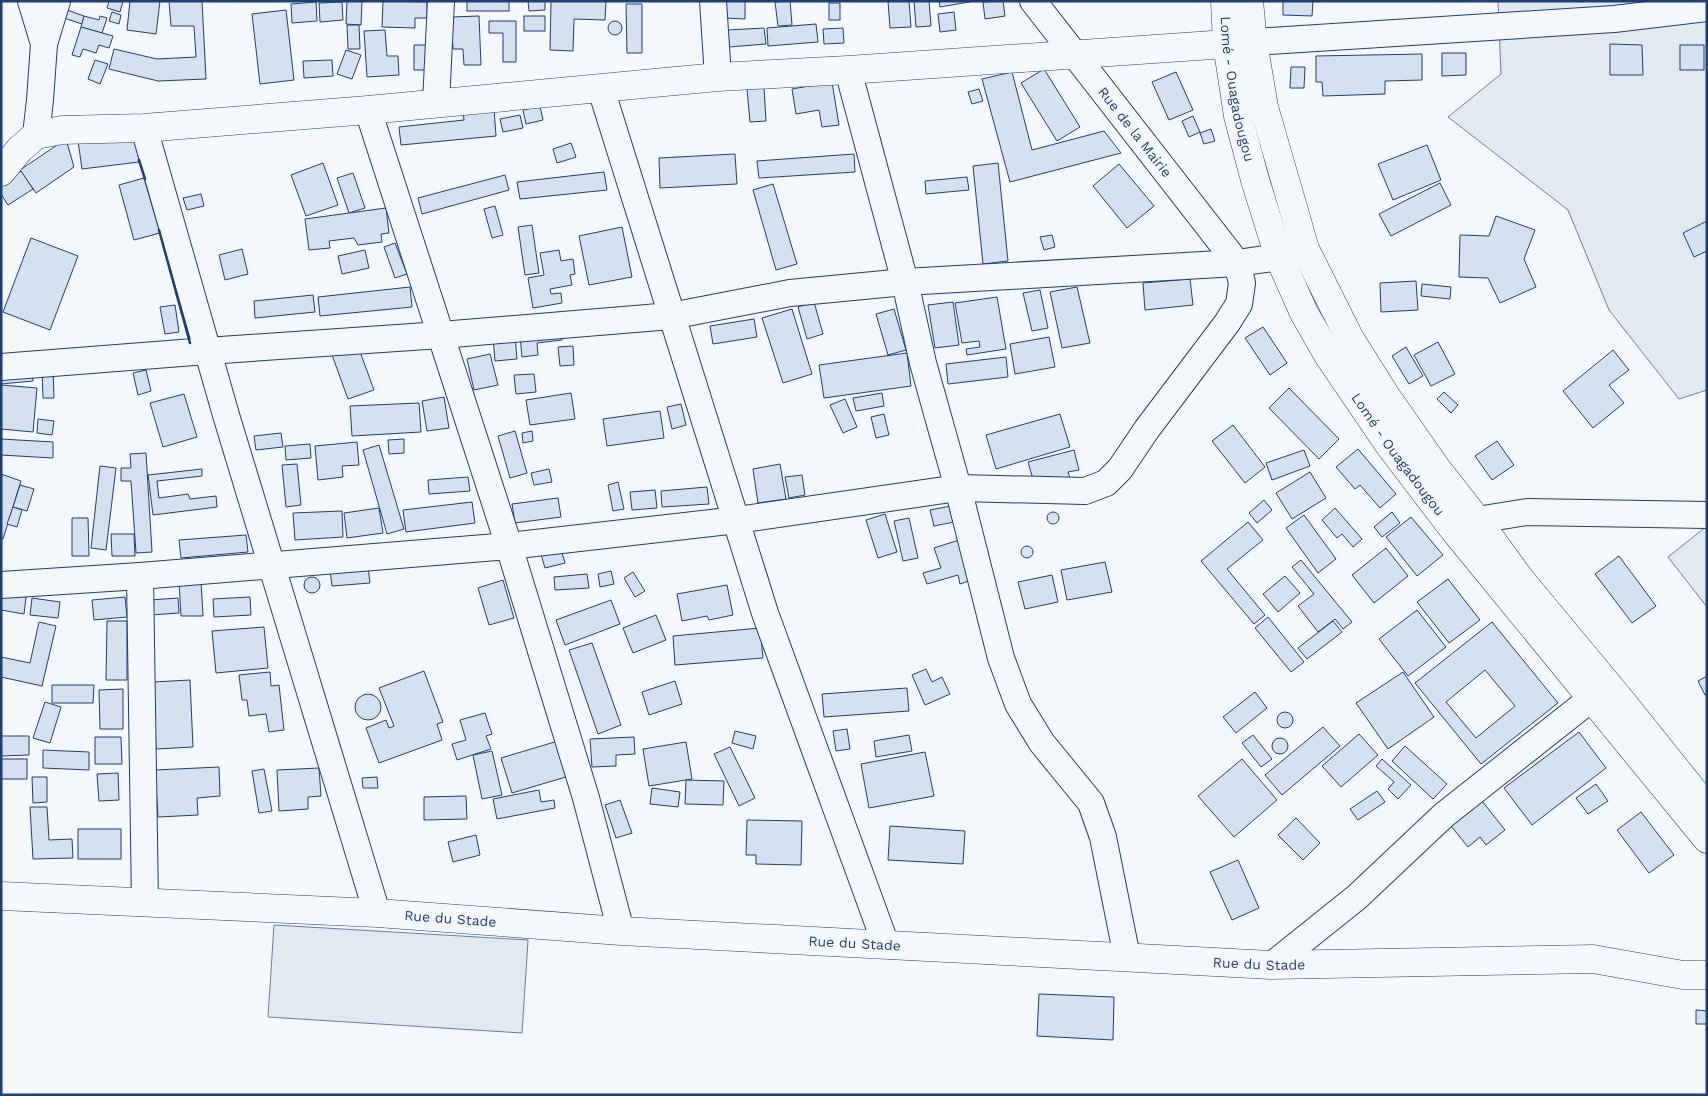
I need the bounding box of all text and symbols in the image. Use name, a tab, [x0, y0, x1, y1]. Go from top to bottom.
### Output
street label: Lomé - Ouagadougou	[1218, 16, 1258, 163]
street label: Rue de la Mairie	[1095, 84, 1175, 180]
street label: Lomé - Ouagadougou	[1348, 390, 1448, 519]
street label: Rue du Stade	[404, 907, 497, 930]
street label: Rue du Stade	[808, 933, 901, 954]
street label: Rue du Stade	[1212, 954, 1305, 973]

